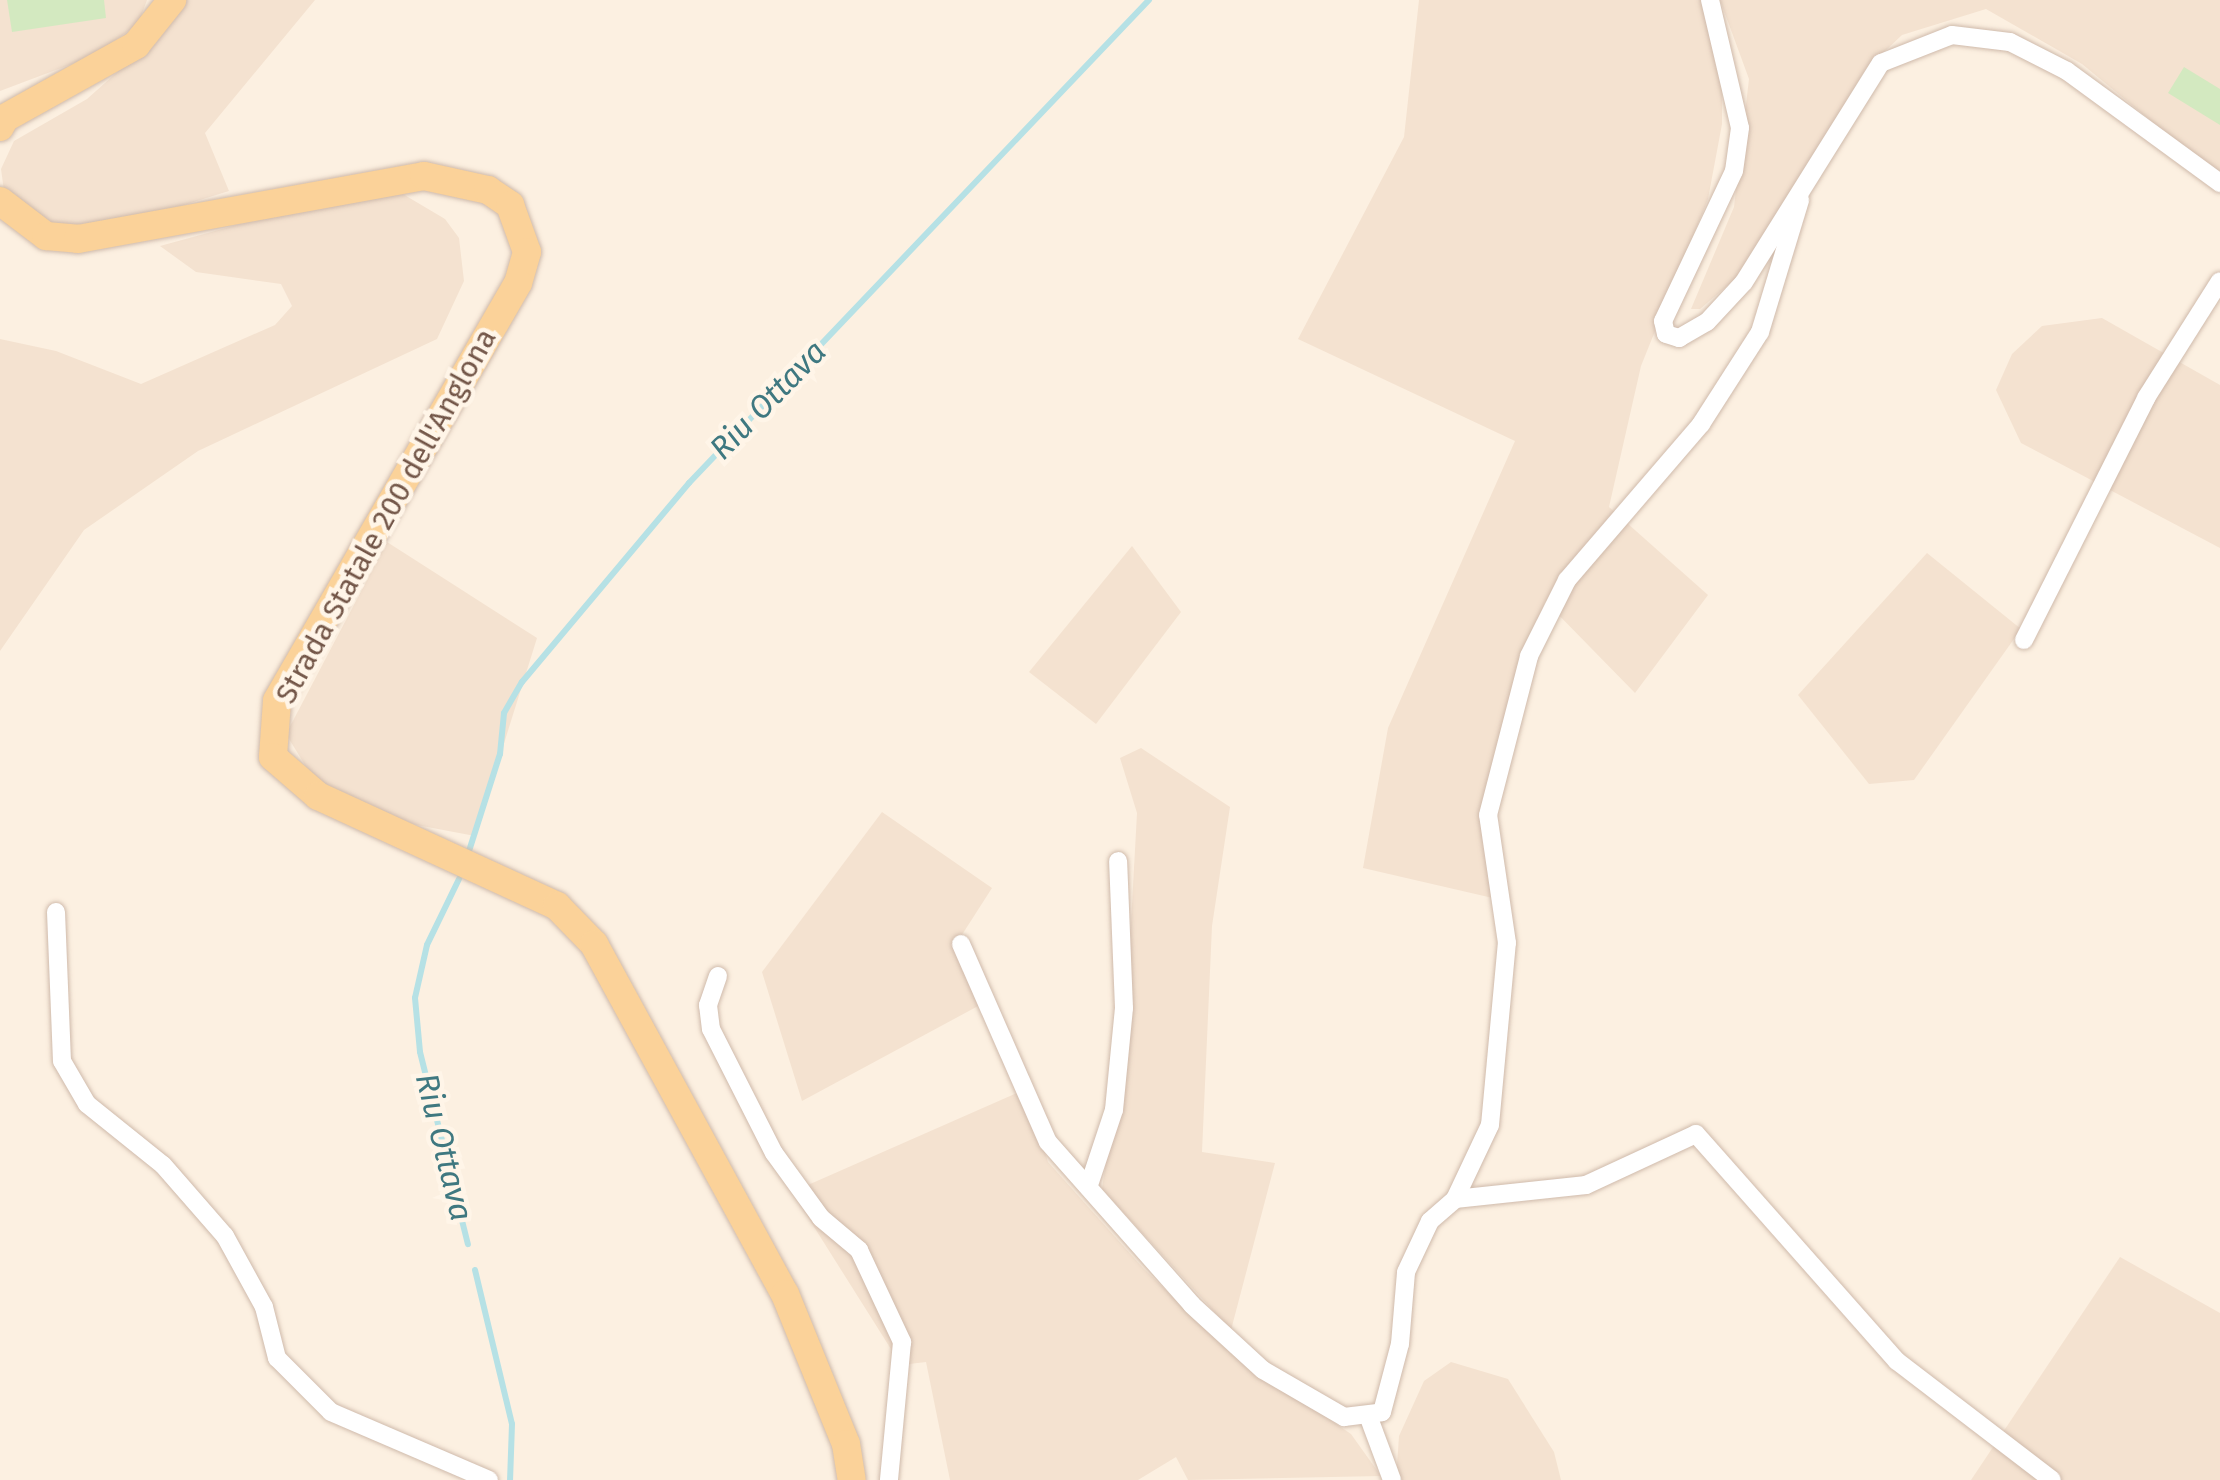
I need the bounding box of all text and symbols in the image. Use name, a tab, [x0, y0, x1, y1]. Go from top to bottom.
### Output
street label: Strada Statale 200 dell'Anglona	[268, 322, 504, 710]
water label: Riu Ottava	[702, 333, 834, 467]
water label: Riu Ottava	[407, 1069, 481, 1225]

